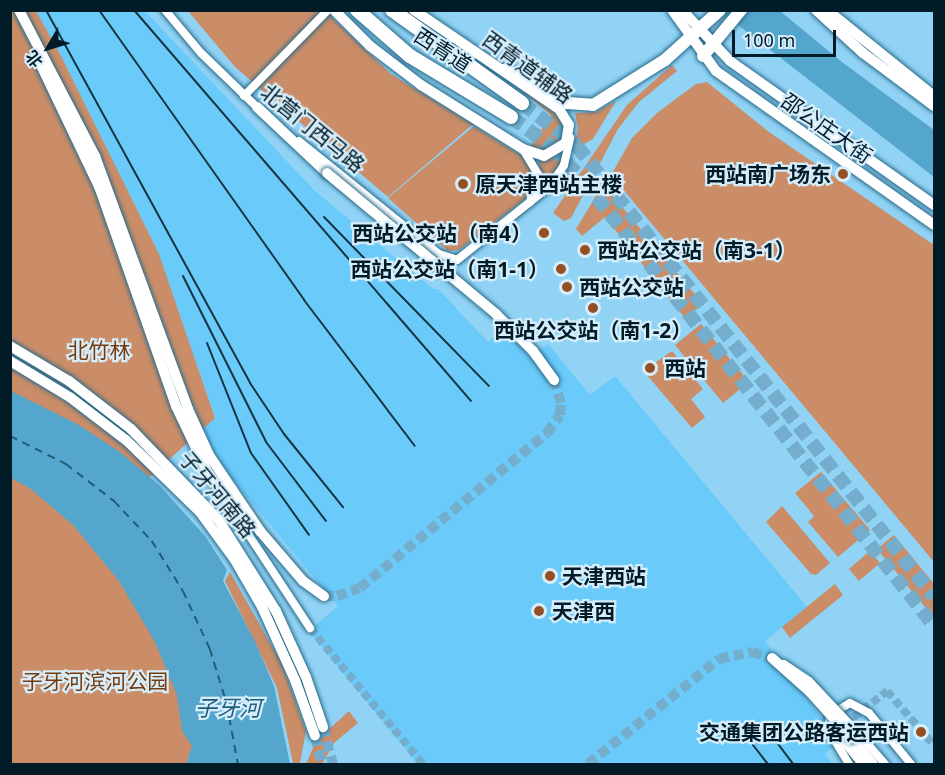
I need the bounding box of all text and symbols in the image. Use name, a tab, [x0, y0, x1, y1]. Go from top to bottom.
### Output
north arrow	[18, 18, 78, 78]
scale bar	[735, 18, 838, 56]
street label: 西青道	[410, 22, 476, 78]
street label: 西青道辅路	[478, 26, 578, 108]
text: 100 m	[743, 28, 795, 52]
text: 北	[20, 46, 47, 72]
street label: 北营门西马路	[256, 79, 370, 177]
street label: 邵公庄大街	[777, 88, 877, 168]
place label: 西站南广场东	[705, 161, 831, 187]
marker: 西站南广场东	[836, 167, 850, 181]
place label: 原天津西站主楼	[475, 171, 622, 197]
marker: 原天津西站主楼	[456, 177, 470, 191]
place label: 西站公交站（南4）	[352, 220, 532, 246]
marker: 西站公交站（南4）	[537, 226, 551, 240]
place label: 西站公交站（南3-1）	[597, 237, 796, 263]
marker: 西站公交站（南3-1）	[578, 243, 592, 257]
place label: 西站公交站（南1-1）	[350, 256, 549, 282]
marker: 西站公交站（南1-1）	[554, 262, 568, 276]
place label: 西站公交站	[579, 274, 684, 300]
marker: 西站公交站	[560, 280, 574, 294]
marker: 西站公交站（南1-2）	[586, 301, 600, 315]
place label: 西站公交站（南1-2）	[494, 317, 692, 343]
park label: 北竹林	[68, 337, 130, 363]
place label: 西站	[664, 355, 706, 381]
marker: 西站	[641, 359, 659, 377]
street label: 子牙河南路	[175, 446, 261, 542]
place label: 天津西站	[562, 563, 646, 589]
marker: 天津西站	[543, 569, 557, 583]
place label: 天津西	[552, 598, 615, 624]
marker: 天津西	[530, 602, 548, 620]
park label: 子牙河滨河公园	[22, 668, 168, 694]
water label: 子牙河	[195, 695, 261, 721]
place label: 交通集团公路客运西站	[699, 719, 909, 745]
marker: 交通集团公路客运西站	[914, 725, 928, 739]

